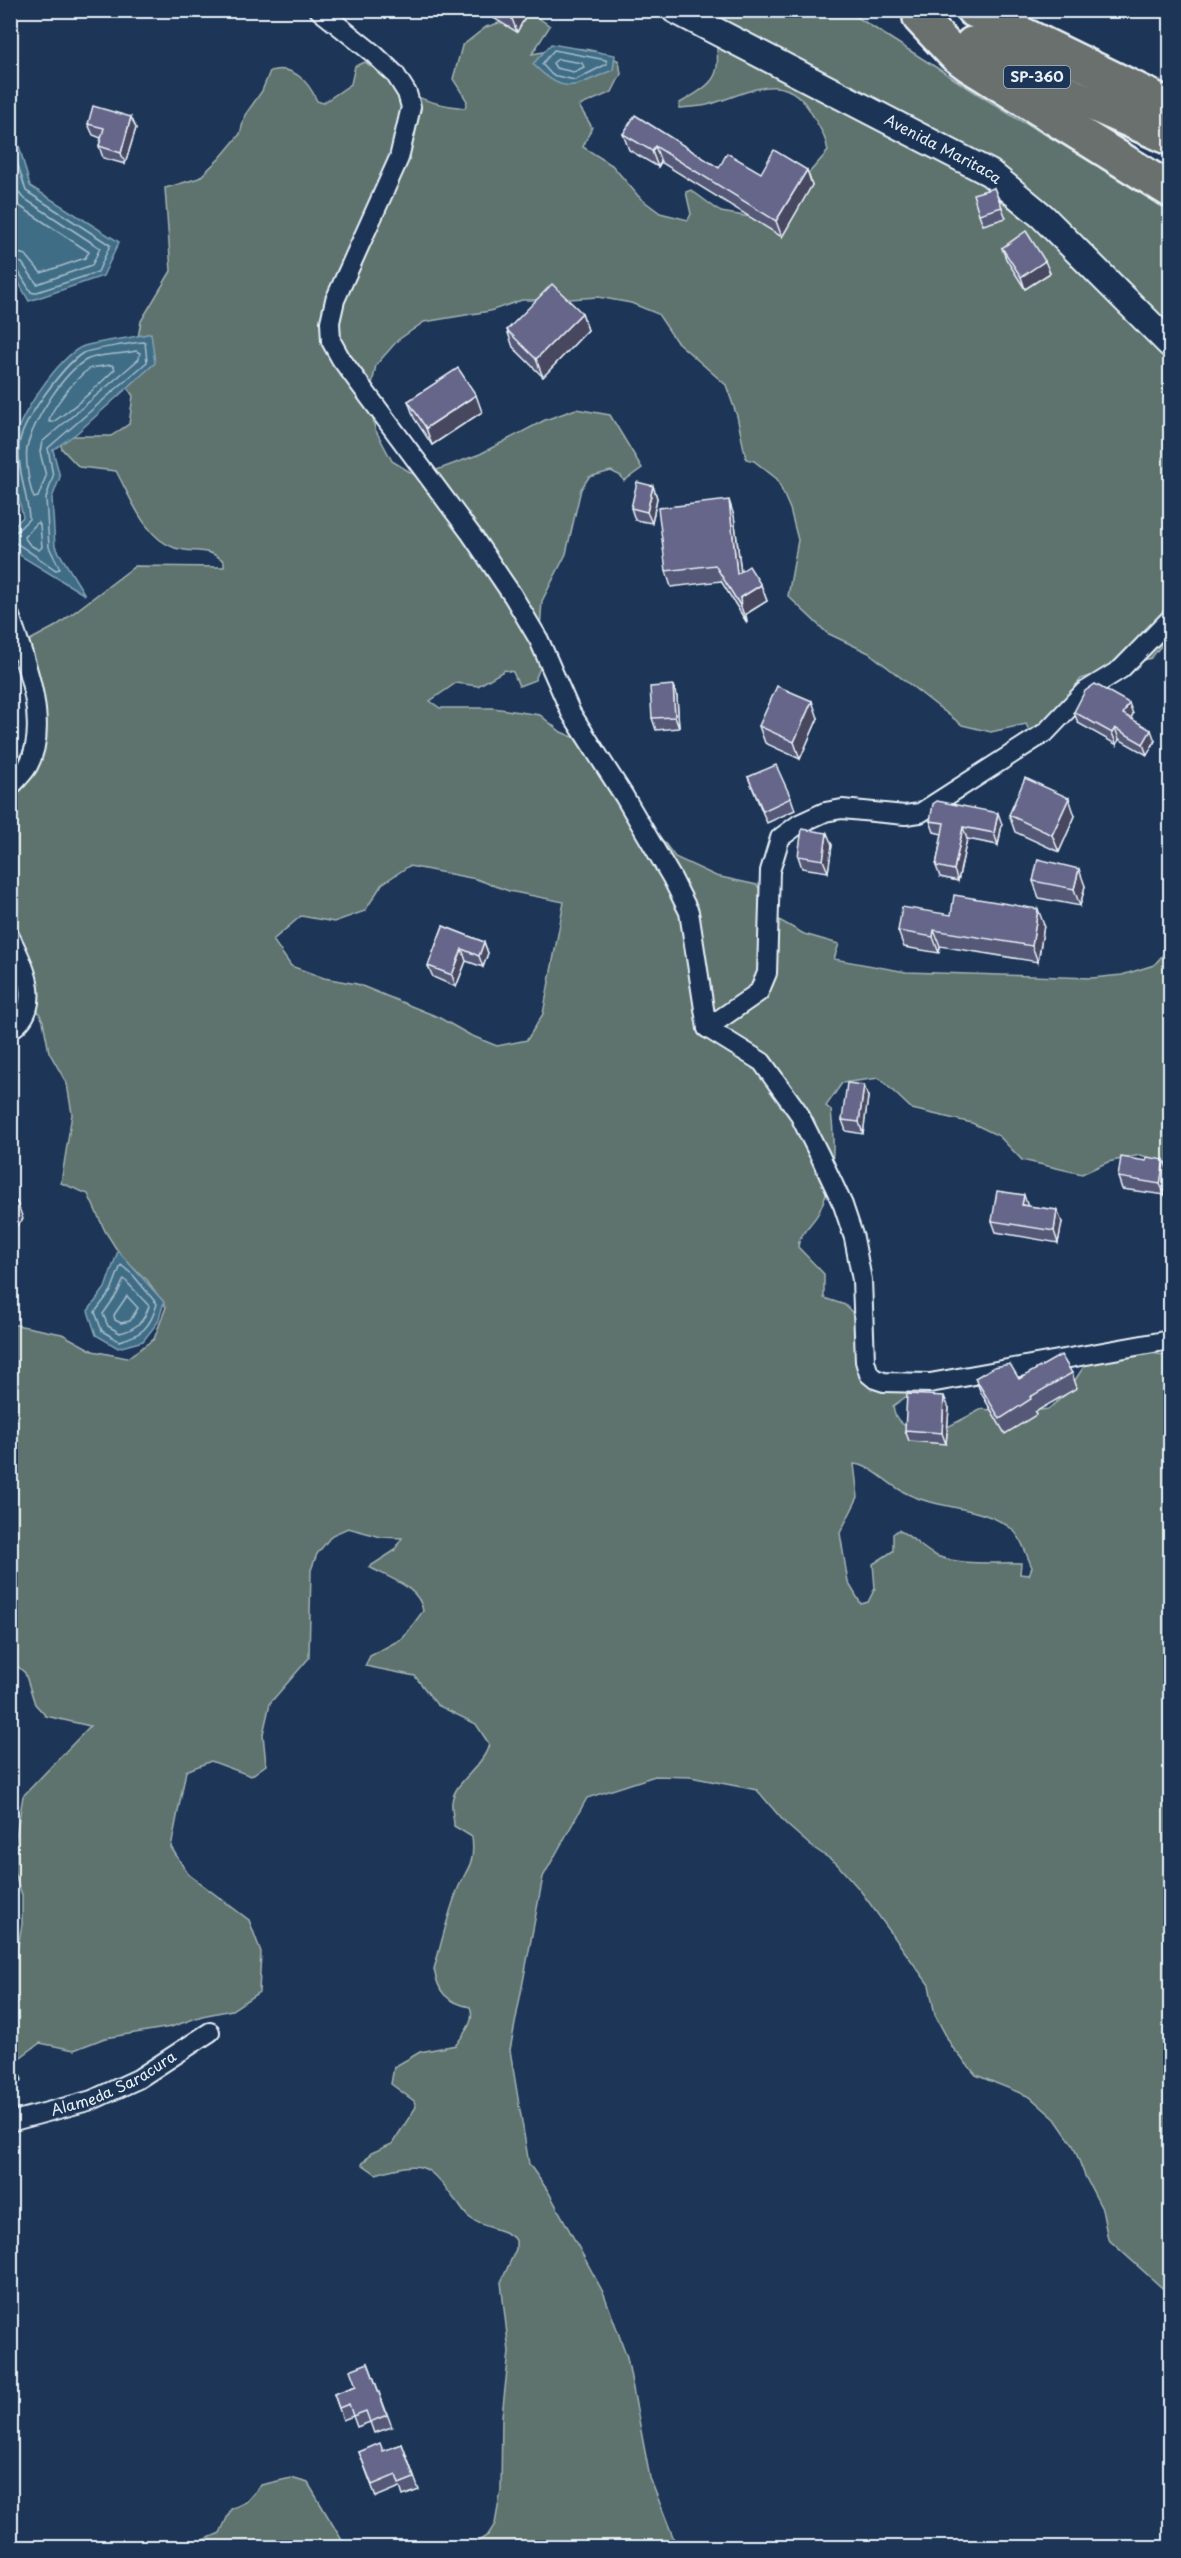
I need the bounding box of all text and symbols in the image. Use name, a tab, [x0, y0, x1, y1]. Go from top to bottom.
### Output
road number: SP-360	[1004, 66, 1070, 88]
street label: Avenida Maritaca	[881, 107, 1008, 189]
street label: Alameda Saracura	[48, 2044, 181, 2121]

